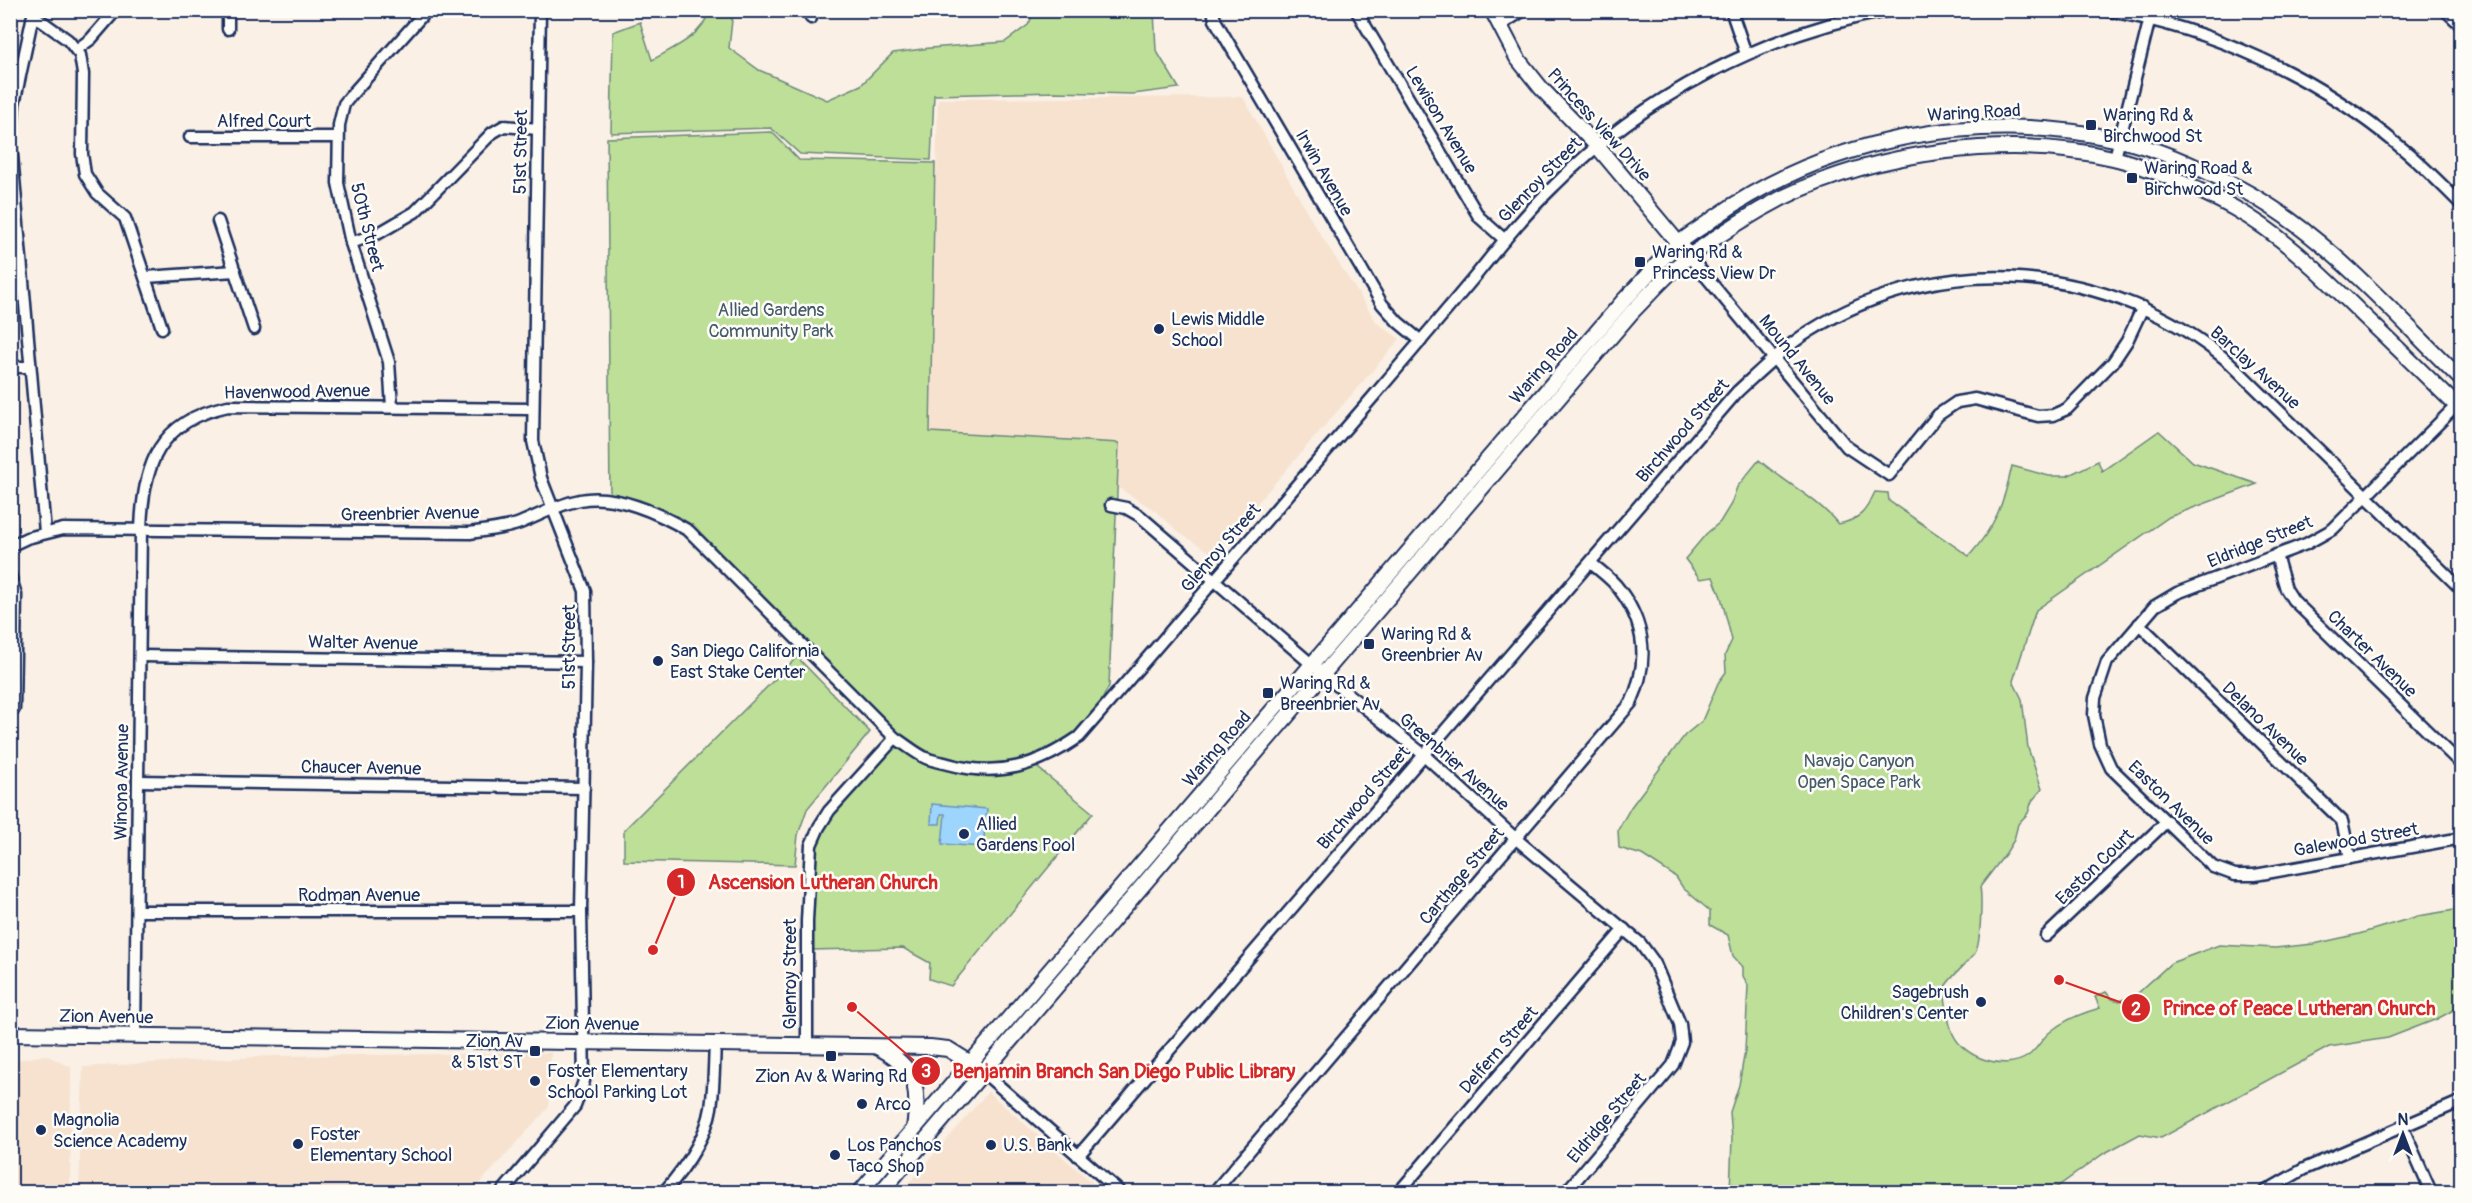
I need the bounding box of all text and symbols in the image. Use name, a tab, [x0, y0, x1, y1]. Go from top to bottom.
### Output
street label: Lewison Avenue	[1400, 62, 1482, 178]
street label: Princess View Drive	[1542, 64, 1656, 187]
street label: Waring Road	[1927, 99, 2021, 127]
place label: Waring Rd & Birchwood St	[2103, 104, 2203, 148]
street label: 51st Street	[509, 109, 533, 195]
street label: Alfred Court	[217, 110, 312, 133]
marker: Waring Rd & Birchwood St	[2084, 118, 2098, 132]
street label: Irwin Avenue	[1290, 126, 1358, 220]
street label: Glenroy Street	[1493, 132, 1587, 228]
place label: Waring Road & Birchwood St	[2144, 157, 2253, 201]
marker: Waring Road & Birchwood St	[2125, 171, 2139, 185]
street label: 50th Street	[345, 180, 389, 274]
place label: Waring Rd & Princess View Dr	[1652, 241, 1776, 285]
marker: Waring Rd & Princess View Dr	[1633, 255, 1647, 269]
park label: Allied Gardens Community Park	[708, 299, 834, 343]
place label: Lewis Middle School	[1171, 308, 1264, 352]
street label: Mound Avenue	[1753, 310, 1841, 410]
street label: Barclay Avenue	[2205, 321, 2305, 415]
marker: Lewis Middle School	[1152, 322, 1166, 336]
street label: Waring Road	[1505, 323, 1583, 409]
street label: Birchwood Street	[1632, 374, 1735, 488]
street label: Havenwood Avenue	[224, 379, 370, 405]
street label: Glenroy Street	[1176, 498, 1267, 597]
street label: Greenbrier Avenue	[341, 501, 480, 527]
street label: Eldridge Street	[2204, 510, 2317, 574]
street label: 51st Street	[558, 604, 581, 689]
street label: Charter Avenue	[2322, 605, 2422, 703]
place label: Waring Rd & Greenbrier Av	[1381, 623, 1483, 667]
street label: Walter Avenue	[308, 631, 418, 655]
marker: Waring Rd & Greenbrier Av	[1362, 637, 1376, 651]
place label: San Diego California East Stake Center	[670, 640, 819, 684]
marker: San Diego California East Stake Center	[651, 654, 665, 668]
place label: Waring Rd & Breenbrier Av	[1280, 672, 1380, 716]
street label: Delano Avenue	[2217, 677, 2313, 771]
marker: Waring Rd & Breenbrier Av	[1261, 686, 1275, 700]
street label: Waring Road	[1178, 706, 1256, 792]
street label: Greenbrier Avenue	[1394, 708, 1514, 816]
street label: Winona Avenue	[109, 724, 135, 840]
street label: Birchwood Street	[1313, 741, 1416, 855]
park label: Navajo Canyon Open Space Park	[1797, 750, 1921, 794]
street label: Chaucer Avenue	[301, 755, 421, 781]
street label: Easton Avenue	[2123, 756, 2219, 850]
place label: Allied Gardens Pool	[976, 813, 1075, 857]
street label: Galewood Street	[2292, 818, 2421, 862]
street label: Carthage Street	[1414, 822, 1510, 930]
street label: Easton Court	[2051, 823, 2140, 910]
marker: Allied Gardens Pool	[957, 827, 971, 841]
callout: Ascension Lutheran Church	[666, 863, 950, 901]
text: Ascension Lutheran Church	[708, 870, 938, 895]
text: 1	[677, 871, 685, 894]
street label: Rodman Avenue	[298, 884, 420, 907]
street label: Glenroy Street	[779, 918, 802, 1029]
place label: Sagebrush Children's Center	[1840, 981, 1970, 1025]
callout: Prince of Peace Lutheran Church	[2121, 989, 2448, 1027]
marker: Sagebrush Children's Center	[1974, 995, 1988, 1009]
text: Prince of Peace Lutheran Church	[2162, 996, 2436, 1021]
text: 2	[2131, 998, 2141, 1021]
street label: Delfern Street	[1455, 1001, 1544, 1099]
street label: Zion Avenue	[59, 1005, 154, 1029]
street label: Zion Avenue	[545, 1012, 640, 1036]
place label: Zion Av & 51st ST	[451, 1030, 523, 1074]
marker: Zion Av & 51st ST	[528, 1044, 542, 1058]
marker: Zion Av & Waring Rd	[824, 1049, 838, 1063]
callout: Benjamin Branch San Diego Public Library	[911, 1052, 1307, 1090]
text: Benjamin Branch San Diego Public Library	[953, 1059, 1296, 1084]
place label: Foster Elementary School Parking Lot	[547, 1060, 688, 1104]
text: 3	[921, 1060, 931, 1083]
place label: Zion Av & Waring Rd	[755, 1065, 907, 1088]
street label: Eldridge Street	[1562, 1067, 1652, 1168]
marker: Foster Elementary School Parking Lot	[528, 1074, 542, 1088]
place label: Arco	[874, 1093, 911, 1116]
marker: Arco	[855, 1097, 869, 1111]
north arrow	[2373, 1104, 2433, 1164]
place label: Magnolia Science Academy	[53, 1109, 187, 1153]
text: N	[2398, 1110, 2409, 1130]
marker: Magnolia Science Academy	[34, 1123, 48, 1137]
place label: Foster Elementary School	[310, 1123, 452, 1167]
place label: Los Panchos Taco Shop	[847, 1134, 941, 1178]
place label: U.S. Bank	[1003, 1134, 1073, 1157]
marker: Foster Elementary School	[291, 1137, 305, 1151]
marker: U.S. Bank	[984, 1138, 998, 1152]
marker: Los Panchos Taco Shop	[828, 1148, 842, 1162]

